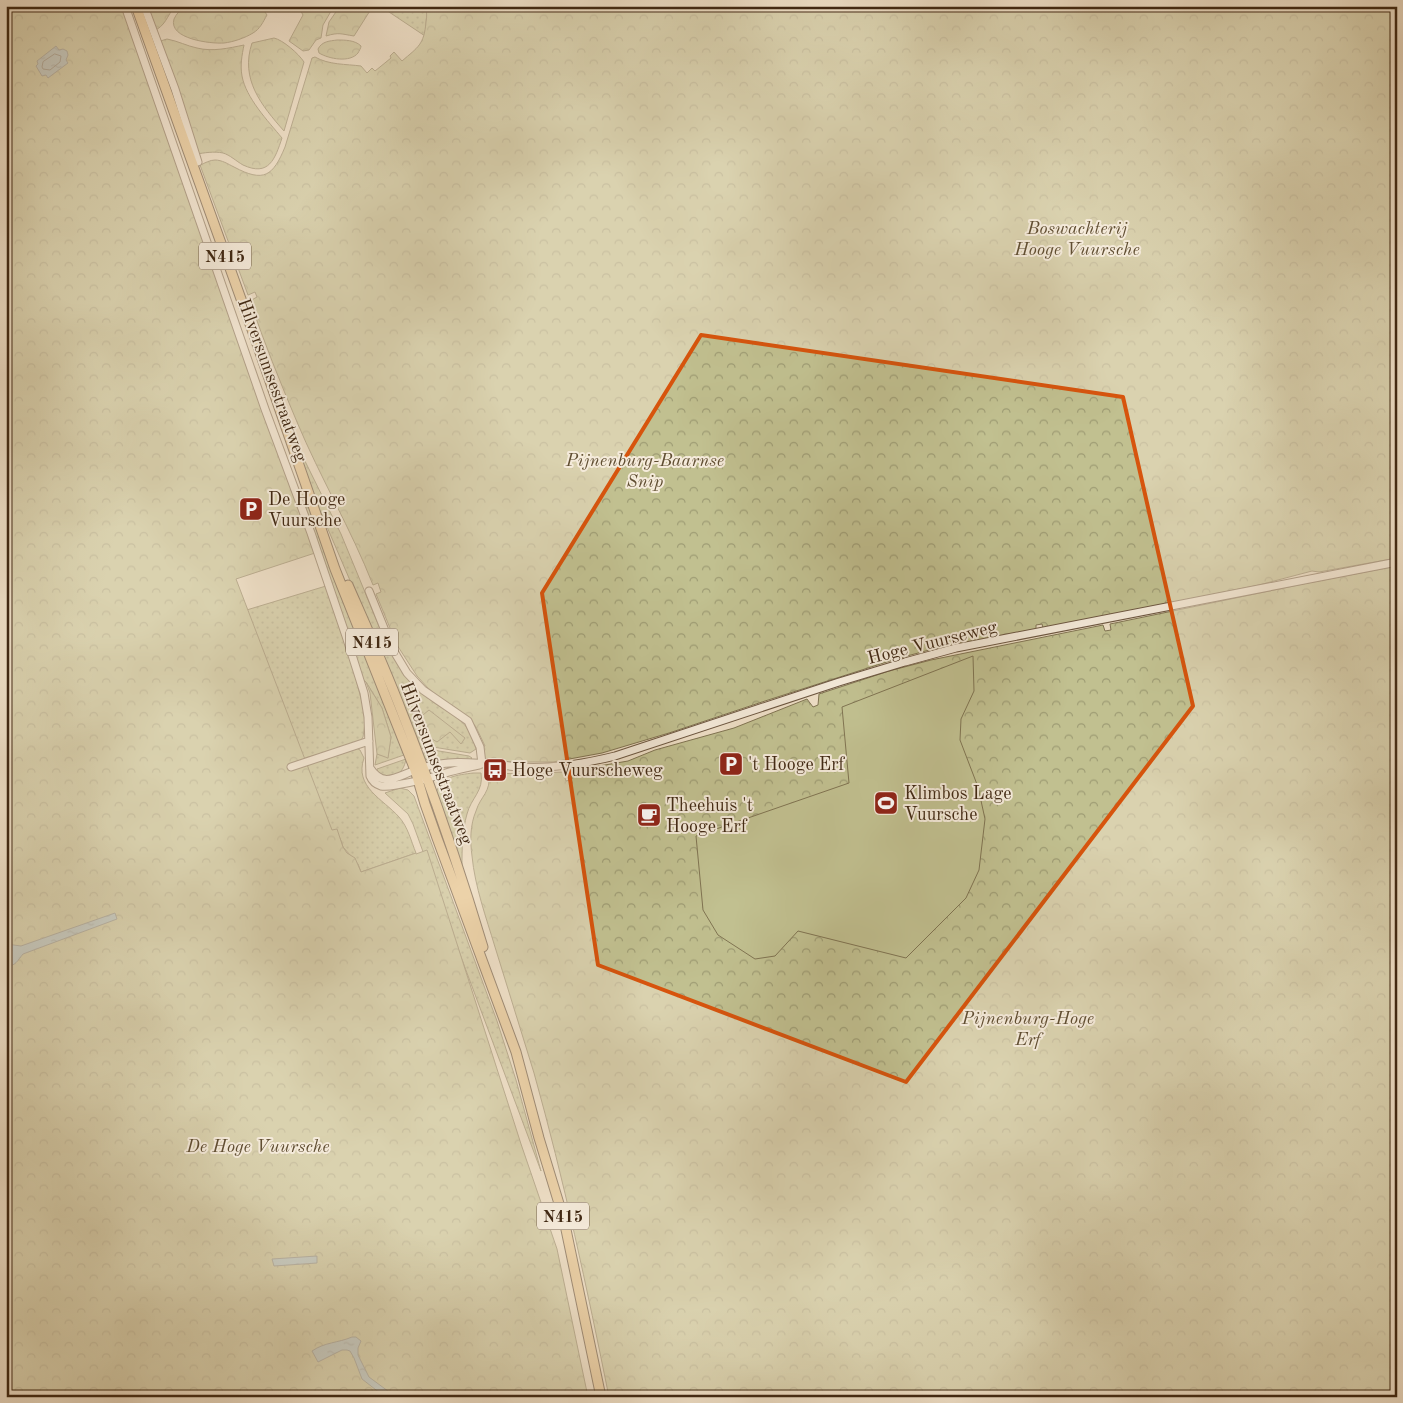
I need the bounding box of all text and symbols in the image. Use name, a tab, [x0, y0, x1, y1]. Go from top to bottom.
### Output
park label: Boswachterij Hooge Vuursche	[1013, 220, 1140, 259]
road number: N415	[199, 242, 251, 270]
street label: Hilversumsestraatweg	[234, 296, 310, 465]
park label: Pijnenburg-Baarnse Snip	[565, 452, 724, 491]
place label: De Hooge Vuursche	[268, 491, 345, 530]
parking icon: De Hooge Vuursche	[238, 496, 264, 522]
street label: Hoge Vuurseweg	[866, 618, 999, 668]
road number: N415	[346, 628, 398, 656]
street label: Hilversumsestraatweg	[397, 680, 476, 847]
parking icon: 't Hooge Erf	[718, 751, 744, 777]
place label: 't Hooge Erf	[748, 756, 846, 774]
bus stop icon: Hoge Vuurscheweg	[482, 757, 508, 783]
place label: Hoge Vuurscheweg	[512, 762, 663, 780]
place label: Klimbos Lage Vuursche	[904, 785, 1012, 824]
sports icon: Klimbos Lage Vuursche	[873, 790, 899, 816]
place label: Theehuis 't Hooge Erf	[666, 797, 753, 836]
cafe icon: Theehuis 't Hooge Erf	[636, 802, 662, 828]
park label: Pijnenburg-Hoge Erf	[961, 1010, 1094, 1049]
park label: De Hoge Vuursche	[185, 1138, 330, 1156]
road number: N415	[537, 1202, 589, 1230]

